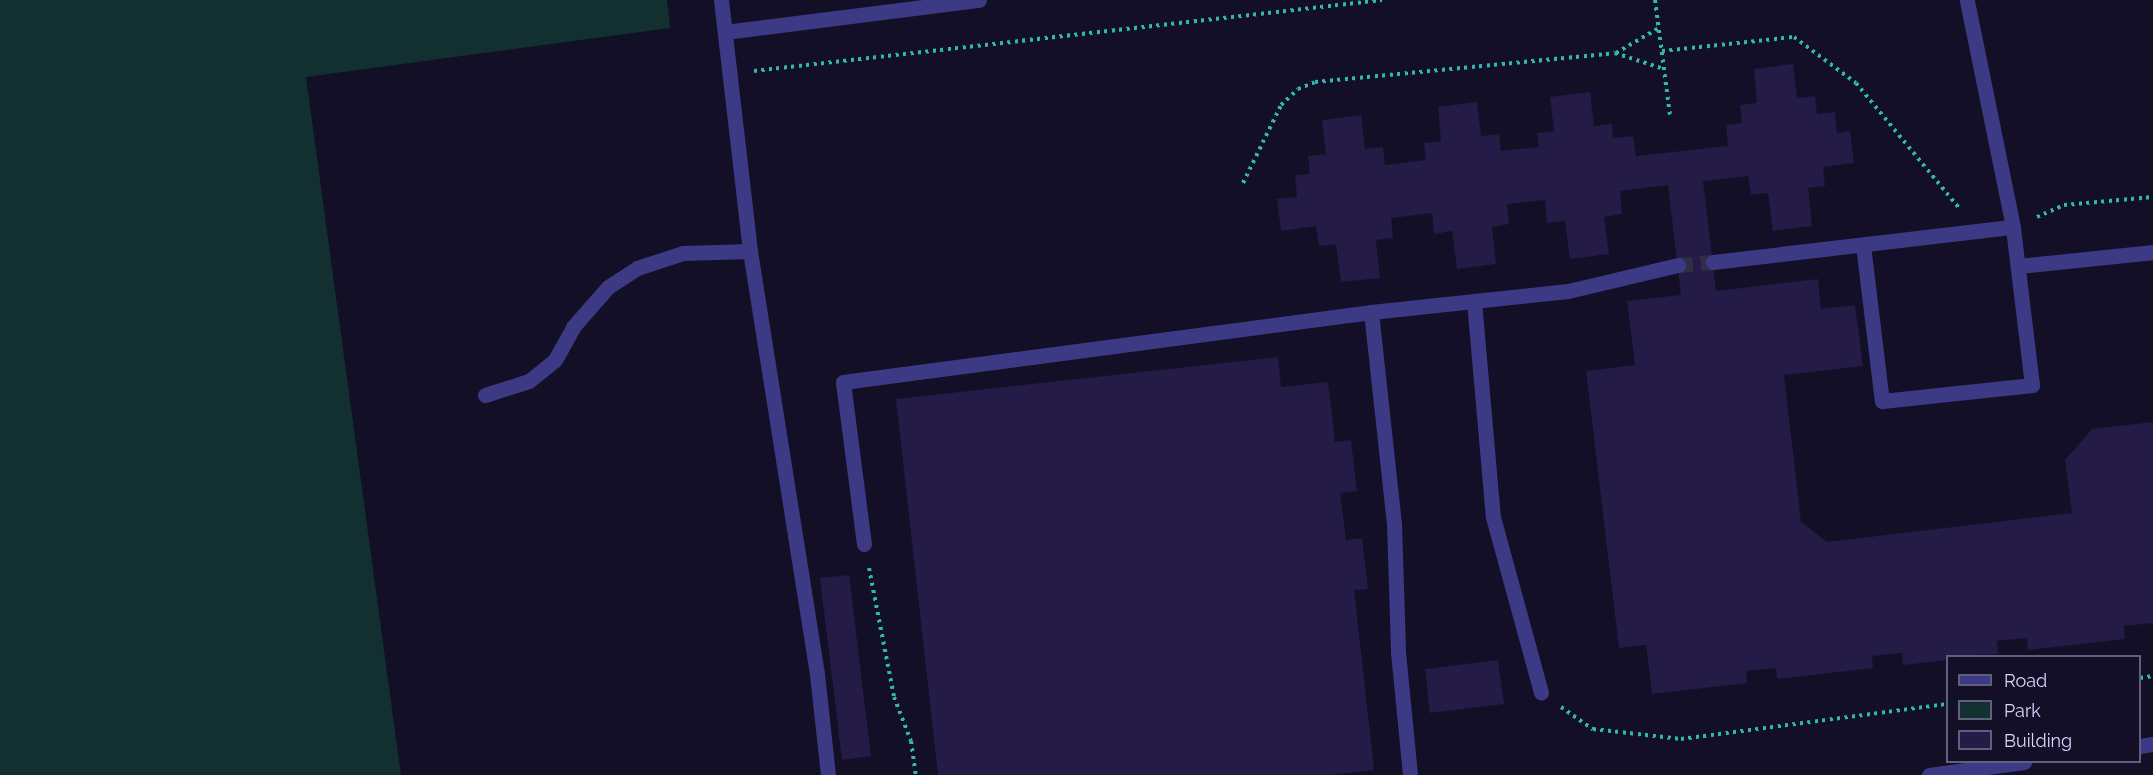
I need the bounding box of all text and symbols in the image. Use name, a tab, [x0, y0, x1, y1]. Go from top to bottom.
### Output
legend	[1946, 655, 2141, 763]
text: Road	[2004, 670, 2047, 691]
text: Park	[2004, 700, 2041, 721]
text: Building	[2004, 730, 2072, 751]

